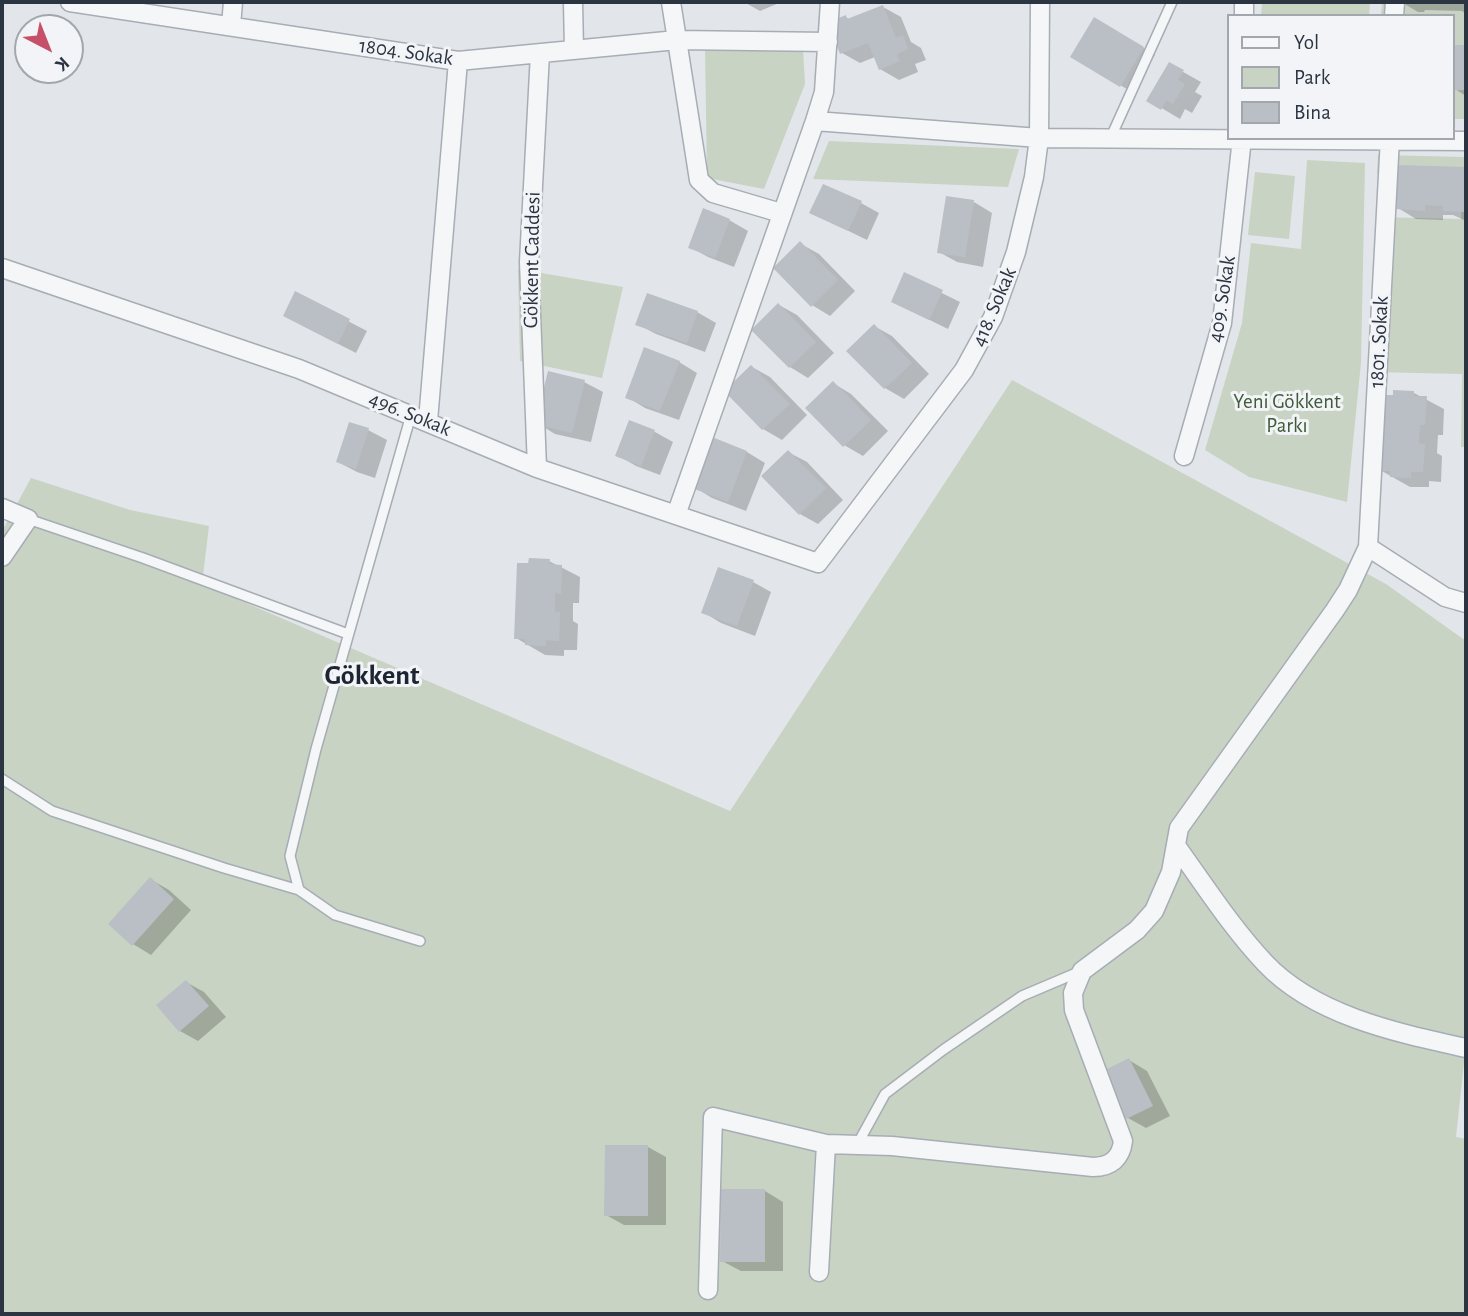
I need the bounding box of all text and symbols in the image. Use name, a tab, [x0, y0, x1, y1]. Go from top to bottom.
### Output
north arrow	[14, 14, 84, 84]
legend	[1226, 14, 1454, 140]
text: Yol	[1294, 32, 1319, 53]
street label: 1804. Sokak	[357, 33, 455, 71]
text: K	[52, 53, 73, 74]
text: Park	[1294, 67, 1330, 88]
text: Bina	[1294, 102, 1331, 123]
street label: Gökkent Caddesi	[518, 191, 546, 329]
street label: 409. Sokak	[1203, 254, 1241, 344]
street label: 418. Sokak	[966, 264, 1022, 350]
street label: 1801. Sokak	[1364, 295, 1394, 389]
street label: 496. Sokak	[365, 386, 455, 442]
park label: Yeni Gökkent Parkı	[1233, 389, 1341, 439]
district label: Gökkent	[325, 659, 419, 693]

